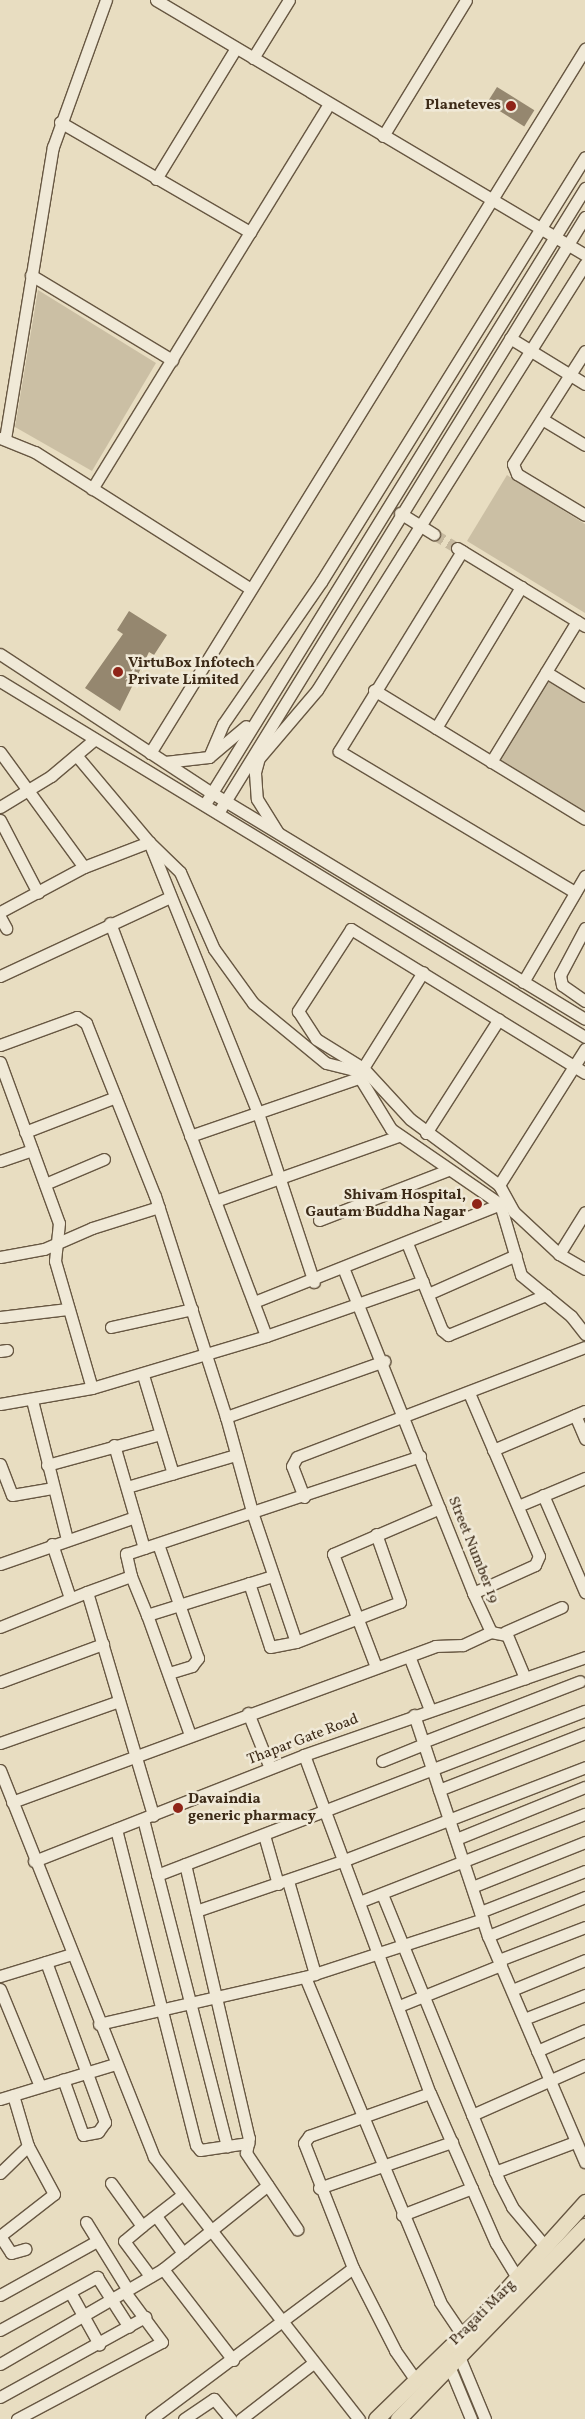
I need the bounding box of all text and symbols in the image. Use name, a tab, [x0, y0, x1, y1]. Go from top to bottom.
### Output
place label: Planeteves	[425, 97, 501, 115]
marker: Planeteves	[505, 100, 517, 112]
place label: VirtuBox Infotech Private Limited	[128, 654, 255, 689]
marker: VirtuBox Infotech Private Limited	[112, 666, 124, 678]
place label: Shivam Hospital, Gautam Buddha Nagar	[306, 1186, 466, 1221]
marker: Shivam Hospital, Gautam Buddha Nagar	[470, 1197, 484, 1211]
street label: Street Number 19	[443, 1494, 503, 1606]
street label: Thapar Gate Road	[245, 1711, 361, 1769]
place label: Davaindia generic pharmacy	[188, 1790, 316, 1825]
marker: Davaindia generic pharmacy	[172, 1802, 184, 1814]
street label: Pragati Marg	[446, 2276, 520, 2350]

